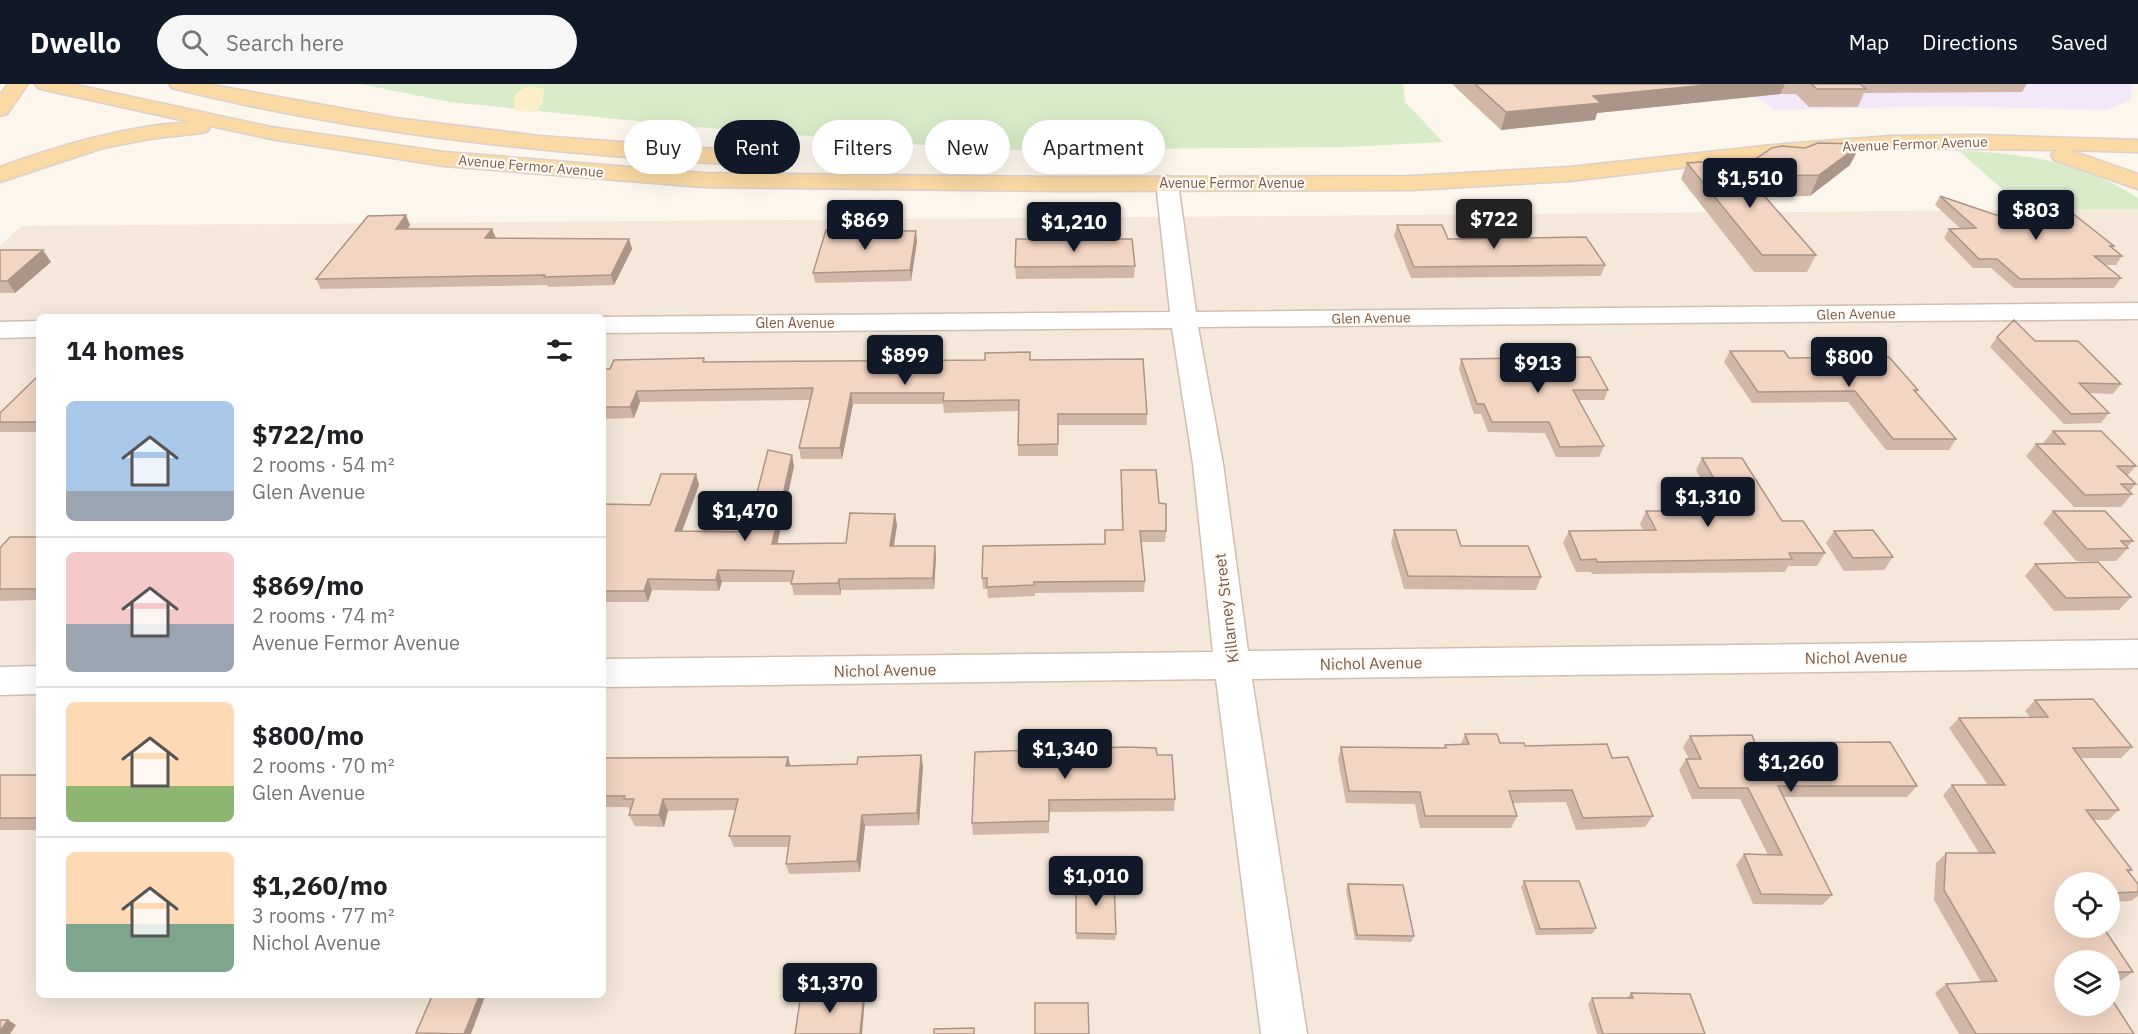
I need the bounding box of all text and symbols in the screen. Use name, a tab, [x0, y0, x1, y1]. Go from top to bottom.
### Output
search box	[157, 15, 577, 69]
text: Dwello	[30, 24, 121, 61]
icon: search	[178, 26, 211, 59]
text: Search here	[226, 28, 344, 57]
text: Map	[1849, 28, 1889, 56]
text: Directions	[1922, 28, 2018, 56]
text: Saved	[2051, 28, 2108, 56]
chip: Buy	[624, 120, 702, 174]
chip: Rent	[714, 120, 800, 174]
chip: Filters	[812, 120, 913, 174]
chip: New	[925, 120, 1010, 174]
chip: Apartment	[1022, 120, 1165, 174]
street label: Avenue Fermor Avenue	[1842, 132, 1988, 156]
street label: Avenue Fermor Avenue	[458, 151, 605, 181]
pin: $1,510	[1701, 158, 1799, 209]
text: $1,510	[1717, 164, 1783, 191]
street label: Avenue Fermor Avenue	[1159, 174, 1305, 192]
pin: $803	[2000, 190, 2072, 241]
text: $803	[2012, 196, 2060, 223]
pin: $722	[1458, 199, 1530, 250]
pin: $869	[829, 200, 901, 251]
pin: $1,210	[1025, 202, 1123, 253]
text: $722	[1470, 205, 1518, 232]
text: $869	[841, 206, 889, 233]
text: $1,210	[1041, 208, 1107, 235]
street label: Glen Avenue	[1816, 304, 1896, 324]
street label: Glen Avenue	[1331, 308, 1411, 328]
street label: Glen Avenue	[755, 314, 835, 332]
text: 14 homes	[66, 333, 184, 367]
icon: filters	[543, 334, 576, 367]
pin: $899	[869, 335, 941, 386]
pin: $800	[1813, 337, 1885, 388]
text: $899	[881, 341, 929, 368]
pin: $913	[1502, 343, 1574, 394]
text: $800	[1825, 343, 1873, 370]
text: $913	[1514, 349, 1562, 376]
text: $722/mo	[252, 417, 364, 451]
icon: home	[114, 425, 186, 497]
text: 2 rooms · 54 m²	[252, 451, 395, 478]
pin: $1,310	[1659, 477, 1757, 528]
text: Glen Avenue	[252, 478, 365, 505]
text: $1,310	[1675, 483, 1741, 510]
pin: $1,470	[696, 491, 794, 542]
text: $1,470	[712, 497, 778, 524]
street label: Killarney Street	[1209, 552, 1243, 664]
text: $869/mo	[252, 568, 364, 602]
icon: home	[114, 576, 186, 648]
text: 2 rooms · 74 m²	[252, 602, 395, 629]
text: Avenue Fermor Avenue	[252, 629, 460, 656]
street label: Nichol Avenue	[1804, 646, 1908, 668]
street label: Nichol Avenue	[1319, 652, 1423, 674]
street label: Nichol Avenue	[833, 659, 937, 681]
text: $800/mo	[252, 718, 364, 752]
icon: home	[114, 726, 186, 798]
pin: $1,340	[1016, 729, 1114, 780]
text: $1,340	[1032, 735, 1098, 762]
pin: $1,260	[1742, 742, 1840, 793]
text: $1,260	[1758, 748, 1824, 775]
text: 2 rooms · 70 m²	[252, 752, 395, 779]
text: Glen Avenue	[252, 779, 365, 806]
pin: $1,010	[1047, 856, 1145, 907]
text: $1,010	[1063, 862, 1129, 889]
text: $1,260/mo	[252, 868, 388, 902]
map controls	[2054, 872, 2120, 1016]
button: locate	[2054, 872, 2120, 938]
icon: home	[114, 876, 186, 948]
text: 3 rooms · 77 m²	[252, 902, 395, 929]
text: Nichol Avenue	[252, 929, 381, 956]
button: layers	[2054, 950, 2120, 1016]
pin: $1,370	[781, 963, 879, 1014]
text: $1,370	[797, 969, 863, 996]

